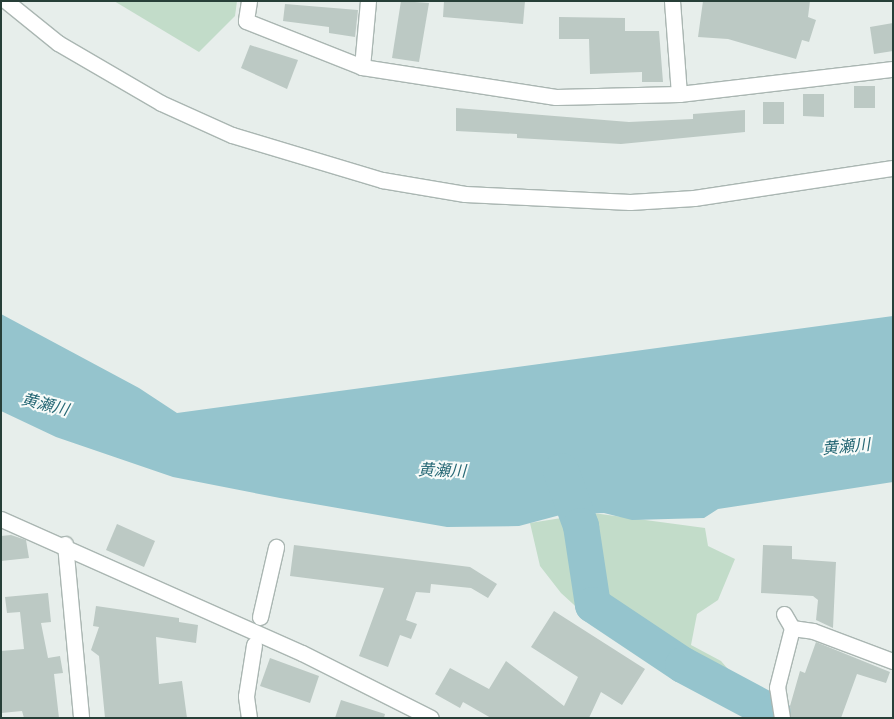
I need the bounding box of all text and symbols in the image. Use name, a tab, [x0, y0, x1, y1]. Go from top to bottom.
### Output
water label: 黄瀬川	[19, 390, 71, 420]
water label: 黄瀬川	[821, 435, 871, 459]
water label: 黄瀬川	[418, 461, 466, 481]

